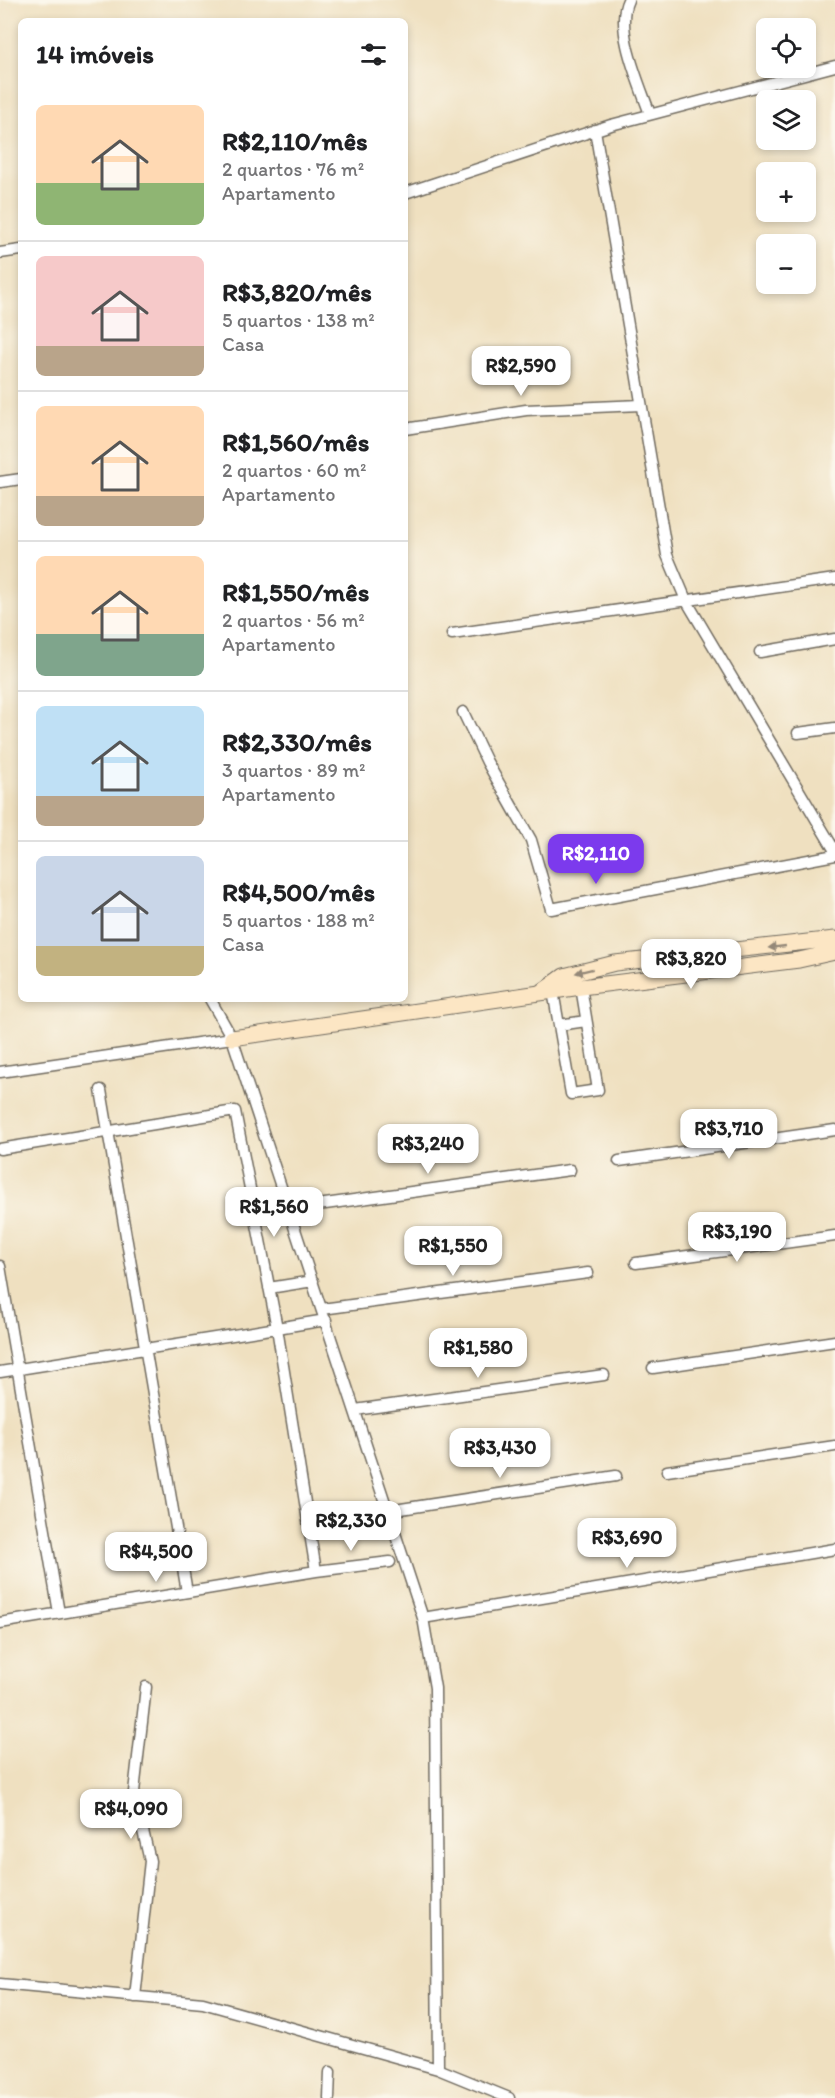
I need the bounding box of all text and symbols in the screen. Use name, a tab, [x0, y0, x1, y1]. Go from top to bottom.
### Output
map controls	[756, 18, 816, 294]
button: locate	[756, 18, 816, 78]
text: 14 imóveis	[36, 38, 154, 70]
icon: filters	[357, 38, 390, 71]
button: layers	[756, 90, 816, 150]
text: R$2,110/mês	[222, 125, 368, 157]
icon: home	[84, 129, 156, 201]
text: 2 quartos · 76 m²	[222, 157, 364, 181]
button: +	[756, 162, 816, 222]
text: Apartamento	[222, 181, 336, 205]
button: −	[756, 234, 816, 294]
text: R$3,820/mês	[222, 276, 372, 308]
icon: home	[84, 280, 156, 352]
text: 5 quartos · 138 m²	[222, 308, 375, 332]
text: Casa	[222, 332, 264, 356]
pin: R$2,590	[466, 346, 576, 397]
text: R$2,590	[486, 353, 556, 377]
text: R$1,560/mês	[222, 426, 369, 458]
icon: home	[84, 430, 156, 502]
text: 2 quartos · 60 m²	[222, 458, 367, 482]
text: Apartamento	[222, 482, 336, 506]
text: R$1,550/mês	[222, 576, 369, 608]
icon: home	[84, 580, 156, 652]
text: 2 quartos · 56 m²	[222, 608, 365, 632]
text: Apartamento	[222, 632, 336, 656]
text: R$2,330/mês	[222, 726, 372, 758]
icon: home	[84, 730, 156, 802]
text: 3 quartos · 89 m²	[222, 758, 365, 782]
text: Apartamento	[222, 782, 336, 806]
pin: R$2,110	[541, 834, 651, 885]
text: R$2,110	[562, 841, 630, 865]
text: R$4,500/mês	[222, 876, 375, 908]
icon: home	[84, 880, 156, 952]
text: 5 quartos · 188 m²	[222, 908, 375, 932]
text: Casa	[222, 932, 264, 956]
pin: R$3,820	[636, 939, 746, 990]
one-way arrow	[768, 942, 787, 951]
text: R$3,820	[655, 946, 727, 970]
one-way arrow	[575, 966, 593, 976]
pin: R$3,710	[674, 1109, 784, 1160]
text: R$3,710	[694, 1116, 764, 1140]
pin: R$3,240	[373, 1124, 483, 1175]
text: R$3,240	[392, 1131, 464, 1155]
pin: R$1,560	[219, 1187, 329, 1238]
text: R$1,560	[239, 1194, 309, 1218]
pin: R$3,190	[682, 1212, 792, 1263]
text: R$3,190	[702, 1219, 772, 1243]
pin: R$1,550	[398, 1226, 508, 1277]
text: R$1,550	[418, 1233, 488, 1257]
pin: R$1,580	[423, 1328, 533, 1379]
text: R$1,580	[443, 1335, 513, 1359]
pin: R$3,430	[445, 1428, 555, 1479]
text: R$3,430	[463, 1435, 537, 1459]
pin: R$2,330	[296, 1501, 406, 1552]
text: R$2,330	[315, 1508, 387, 1532]
pin: R$3,690	[572, 1518, 682, 1569]
text: R$3,690	[591, 1525, 663, 1549]
pin: R$4,500	[101, 1532, 211, 1583]
text: R$4,500	[119, 1539, 193, 1563]
pin: R$4,090	[76, 1789, 186, 1840]
text: R$4,090	[94, 1796, 168, 1820]

